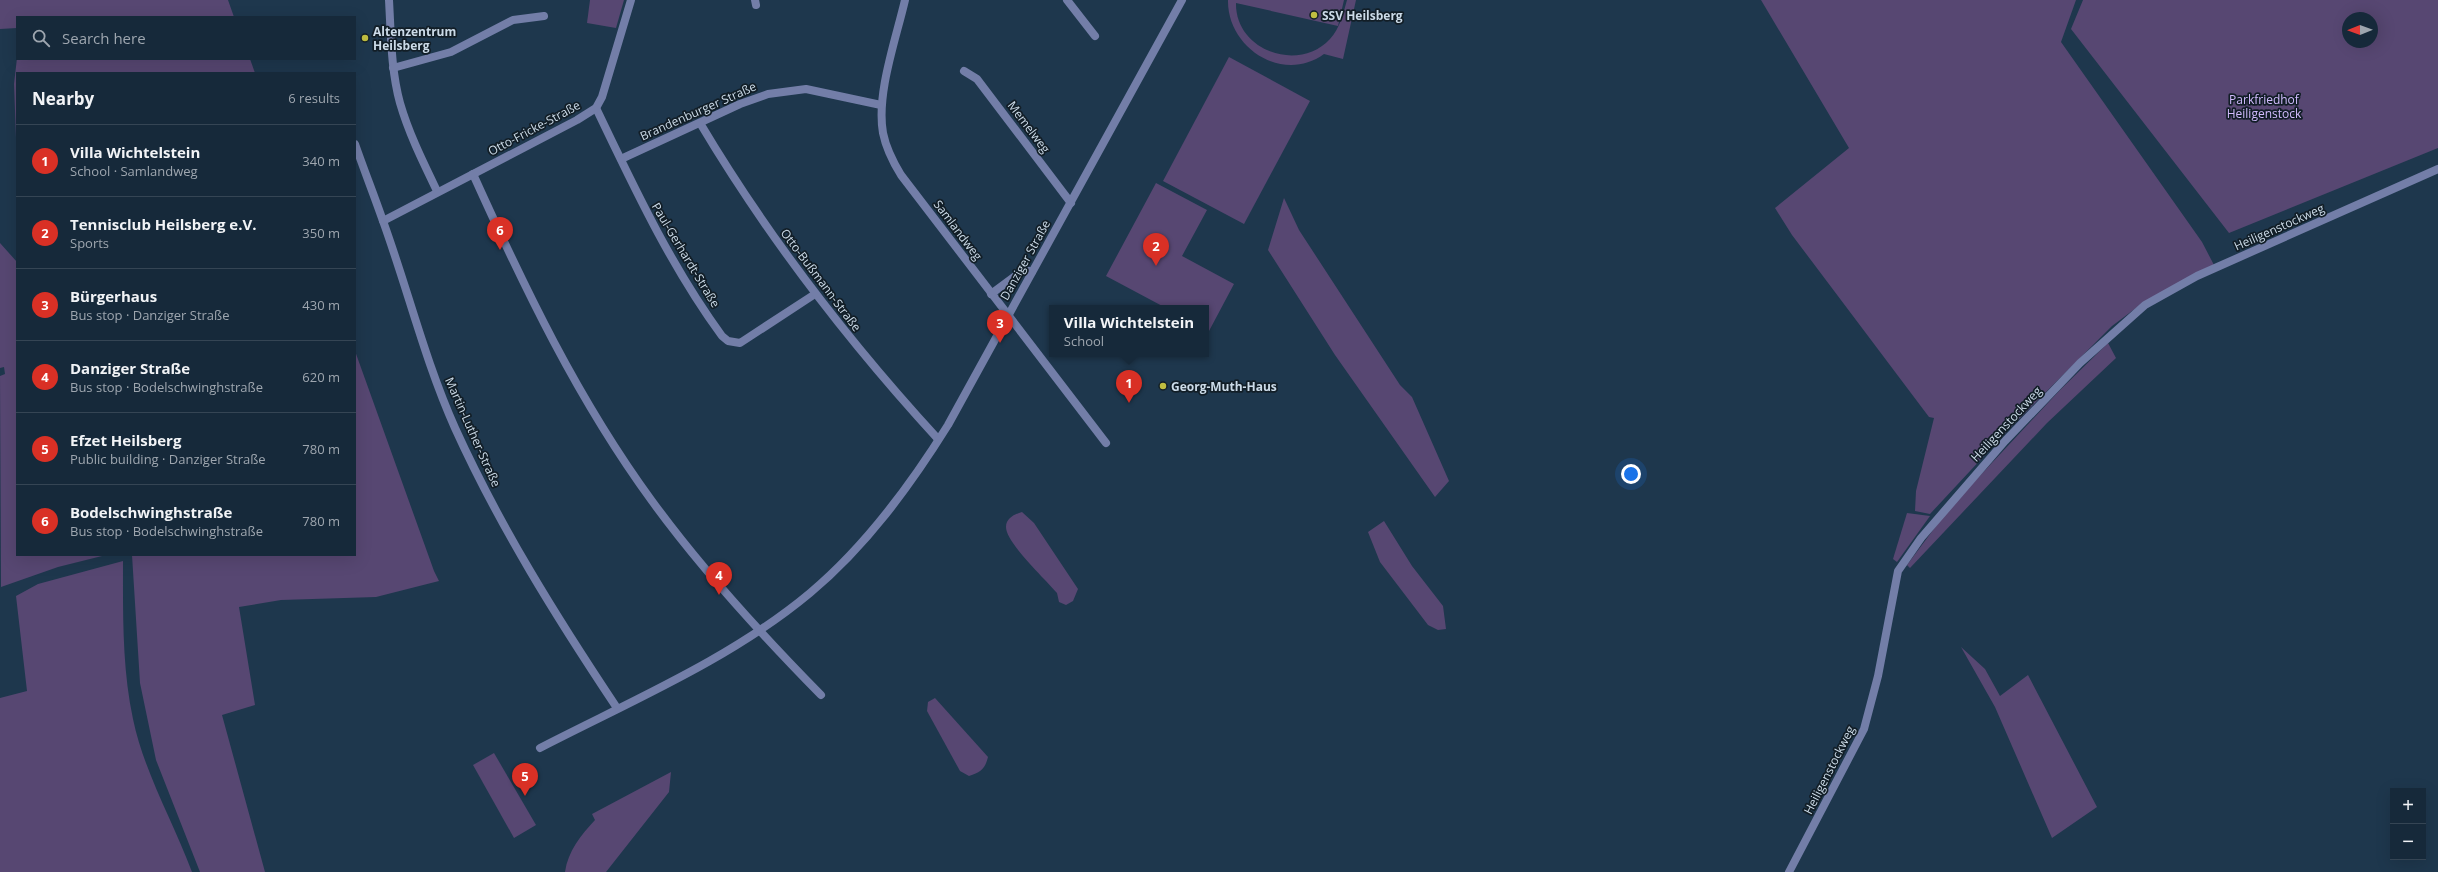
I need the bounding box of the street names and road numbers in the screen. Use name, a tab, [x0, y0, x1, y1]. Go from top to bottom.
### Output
street label: Brandenburger Straße	[637, 78, 759, 144]
street label: Otto-Fricke-Straße	[485, 96, 583, 160]
street label: Memelweg	[1004, 98, 1054, 157]
street label: Samlandweg	[930, 196, 987, 264]
street label: Paul-Gerhardt-Straße	[648, 199, 724, 311]
street label: Heiligenstockweg	[2231, 199, 2327, 255]
street label: Danziger Straße	[996, 217, 1054, 303]
street label: Otto-Bußmann-Straße	[777, 225, 865, 335]
street label: Martin-Luther-Straße	[441, 375, 505, 490]
street label: Heiligenstockweg	[1967, 382, 2046, 465]
street label: Heiligenstockweg	[1799, 722, 1859, 817]

